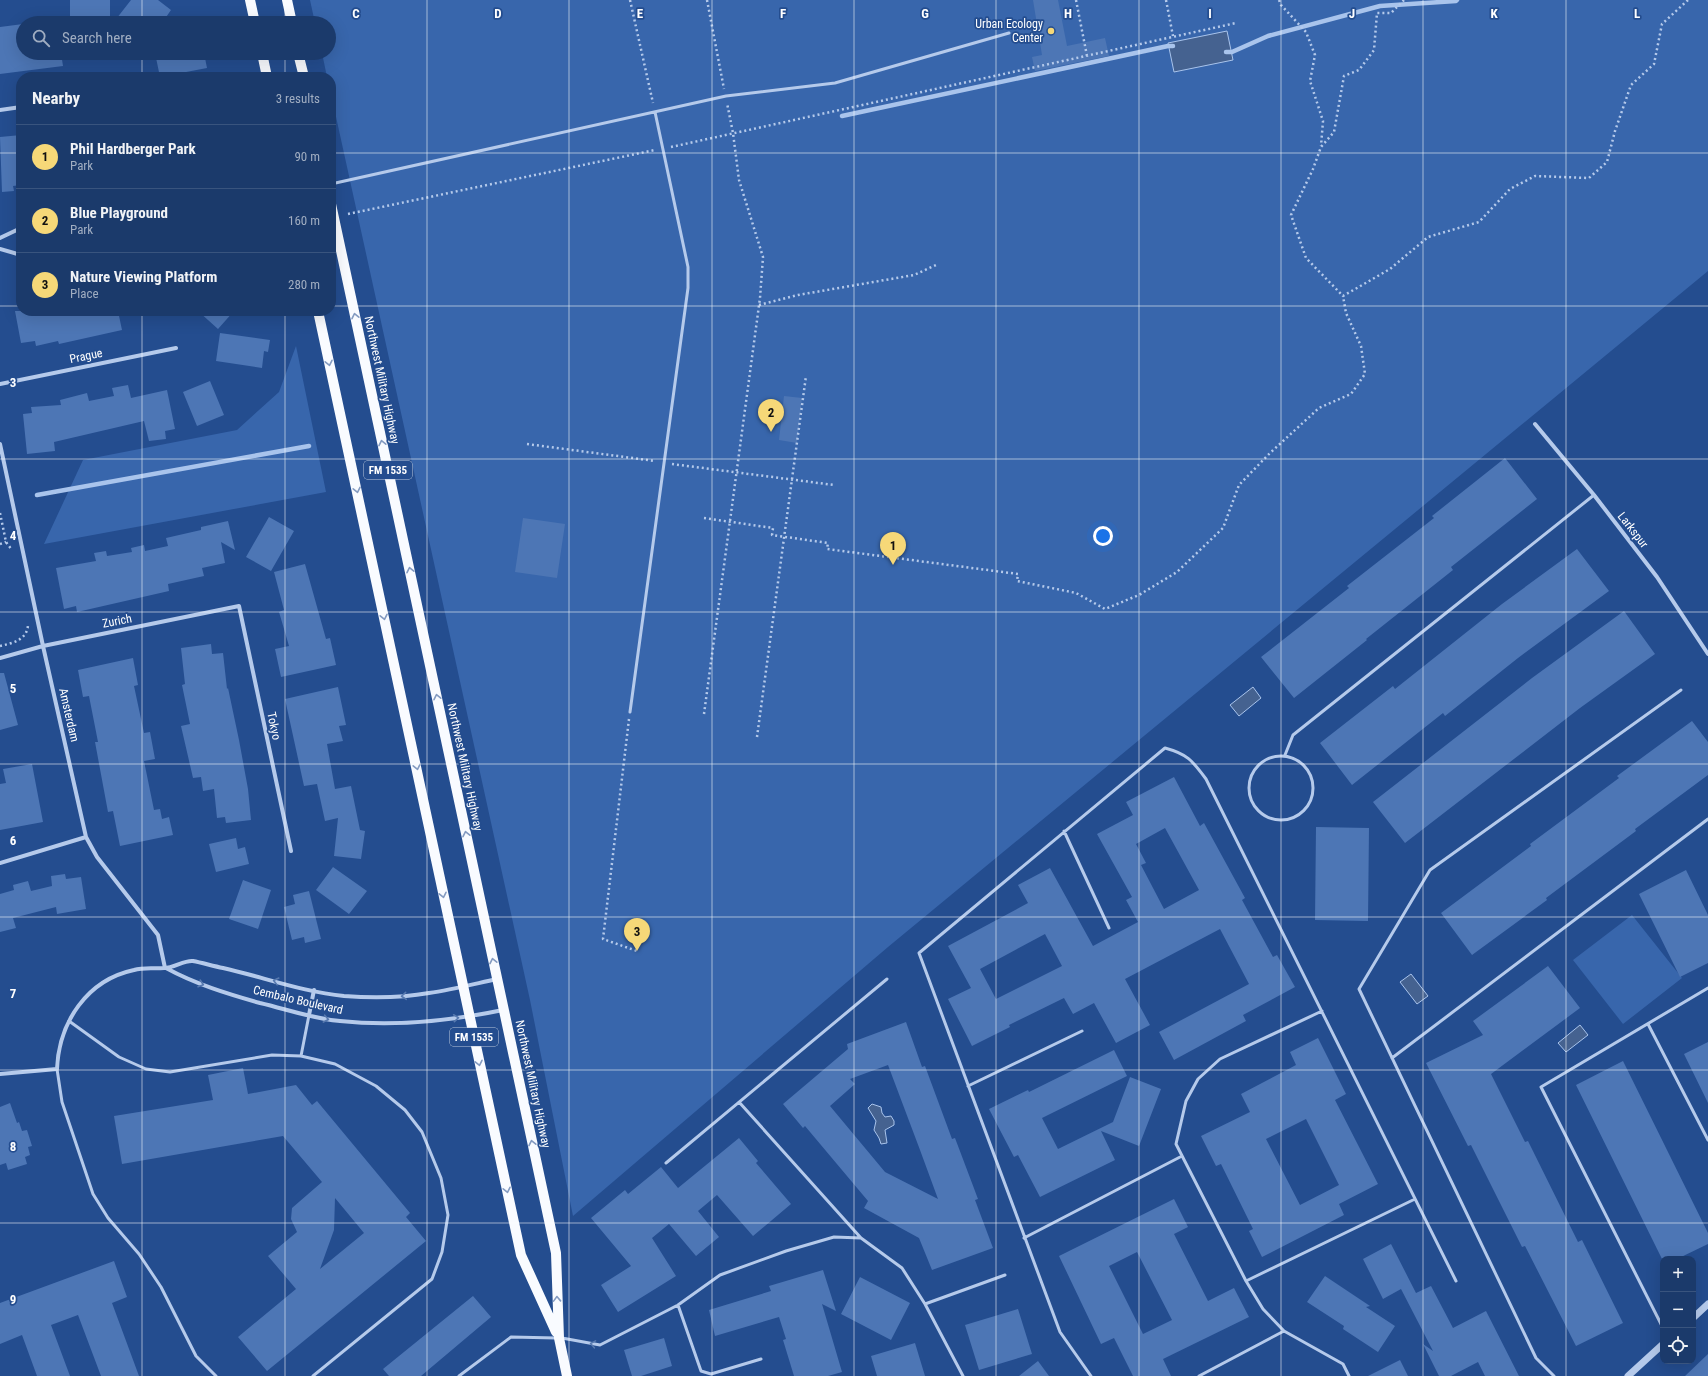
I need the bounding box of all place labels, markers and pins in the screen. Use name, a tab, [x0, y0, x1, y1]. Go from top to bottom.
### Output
place label: Urban Ecology Center	[975, 17, 1043, 45]
marker: Urban Ecology Center	[1046, 26, 1056, 36]
pin: 2	[758, 399, 784, 432]
pin: 1	[880, 532, 906, 565]
pin: 3	[624, 918, 650, 951]

